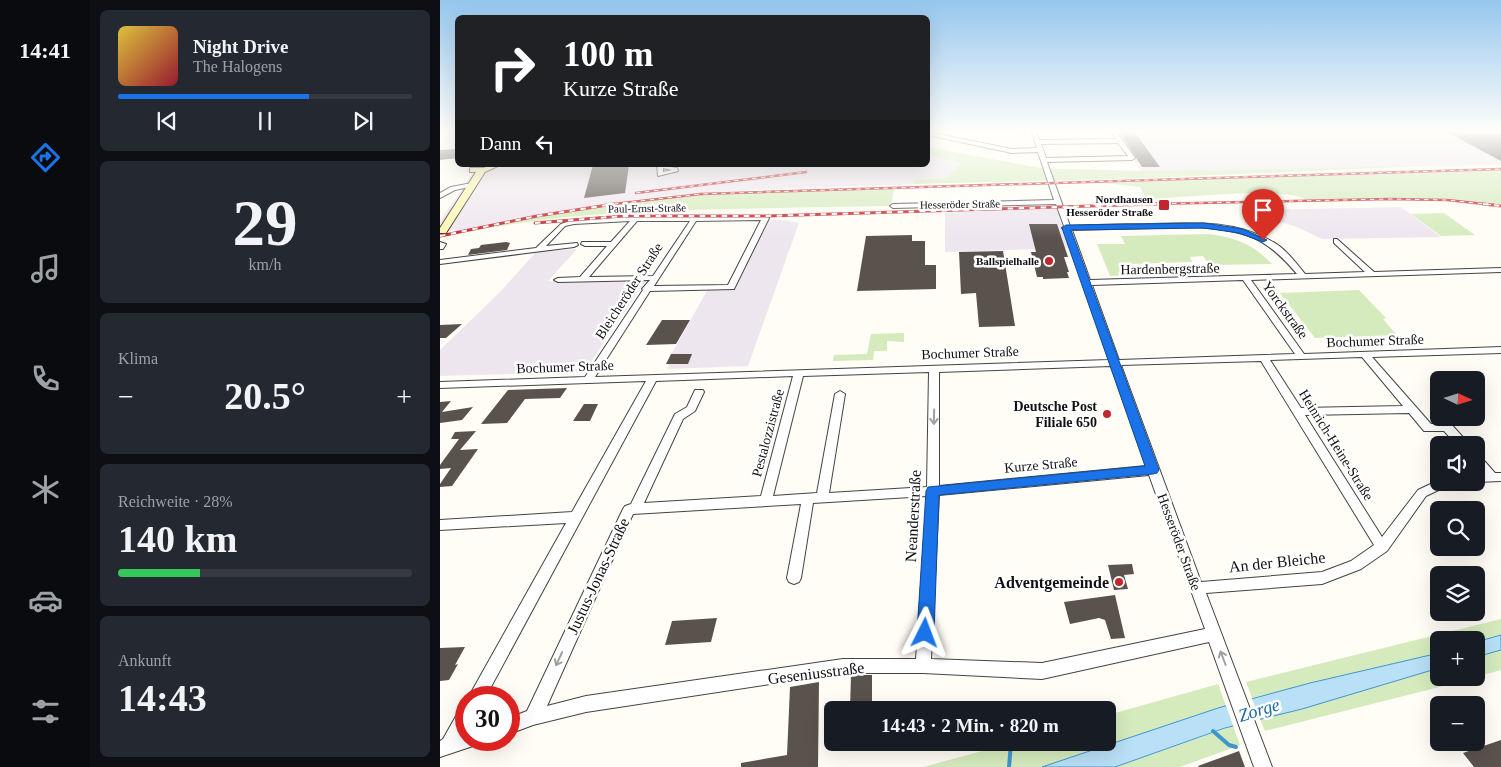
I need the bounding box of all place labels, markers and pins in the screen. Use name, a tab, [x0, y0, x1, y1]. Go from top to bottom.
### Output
pin	[1242, 189, 1284, 240]
place label: Nordhausen Hesseröder Straße	[1066, 193, 1153, 218]
marker: Nordhausen Hesseröder Straße	[1157, 198, 1171, 212]
place label: Ballspielhalle	[976, 255, 1039, 267]
marker: Ballspielhalle	[1043, 255, 1055, 267]
place label: Deutsche Post Filiale 650	[1013, 399, 1097, 430]
marker: Deutsche Post Filiale 650	[1101, 408, 1113, 420]
place label: Adventgemeinde	[994, 574, 1109, 592]
marker: Adventgemeinde	[1113, 576, 1125, 588]

